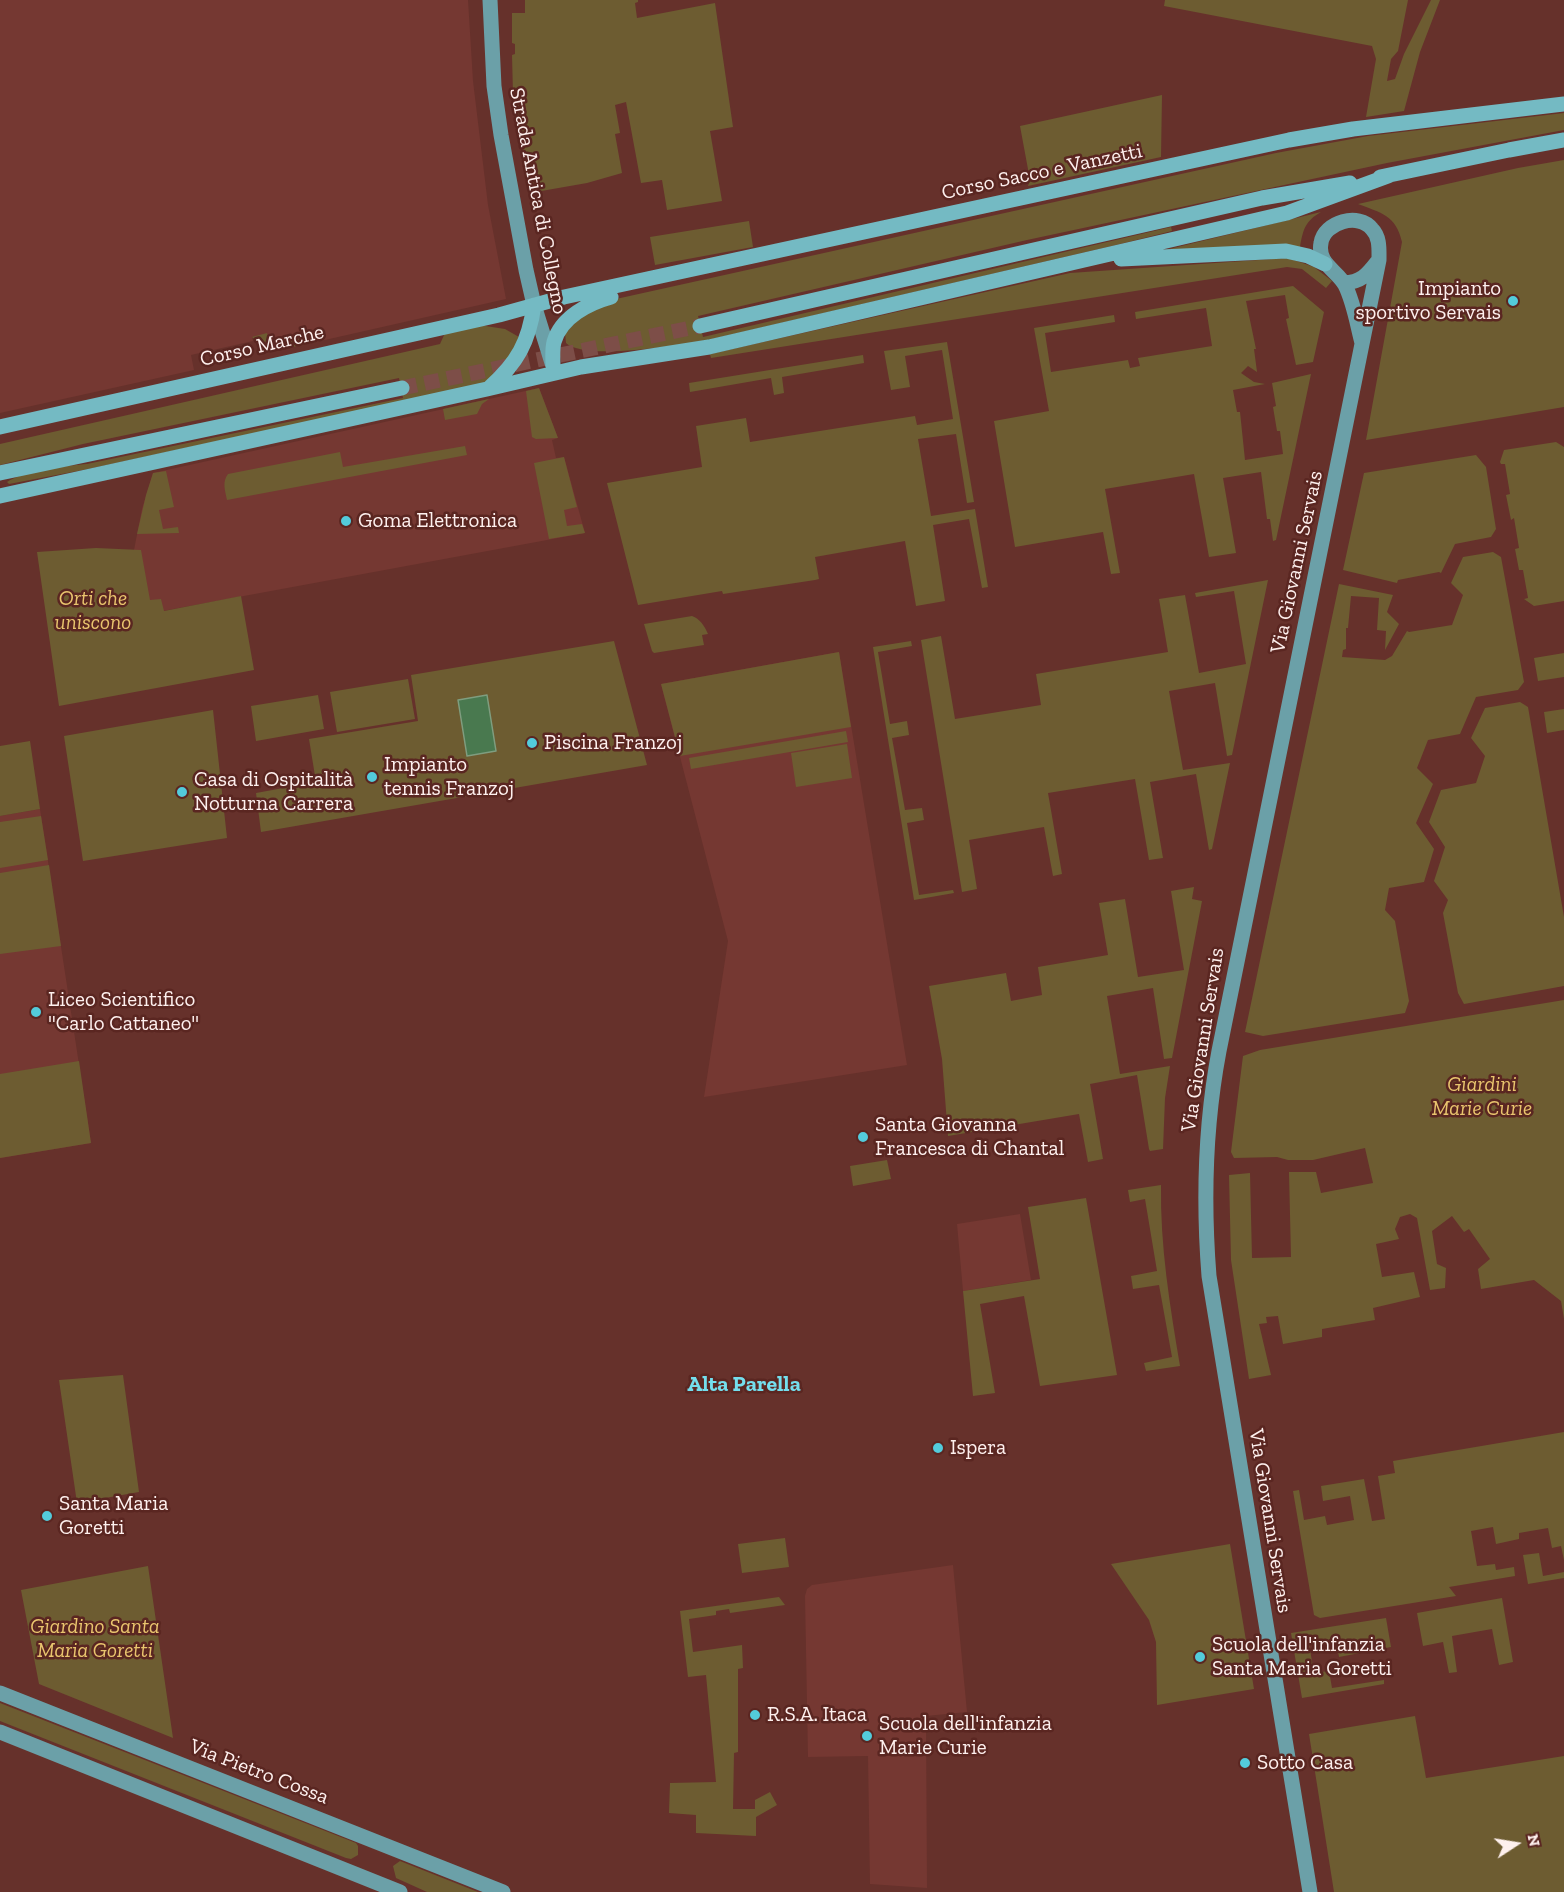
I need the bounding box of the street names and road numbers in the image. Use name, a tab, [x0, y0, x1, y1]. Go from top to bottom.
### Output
street label: Strada Antica di Collegno	[504, 86, 572, 316]
street label: Corso Sacco e Vanzetti	[939, 138, 1145, 206]
street label: Corso Marche	[198, 319, 326, 373]
street label: Via Giovanni Servais	[1265, 468, 1329, 656]
street label: Via Giovanni Servais	[1176, 946, 1230, 1134]
street label: Via Giovanni Servais	[1243, 1427, 1297, 1615]
street label: Via Pietro Cossa	[186, 1734, 332, 1810]

